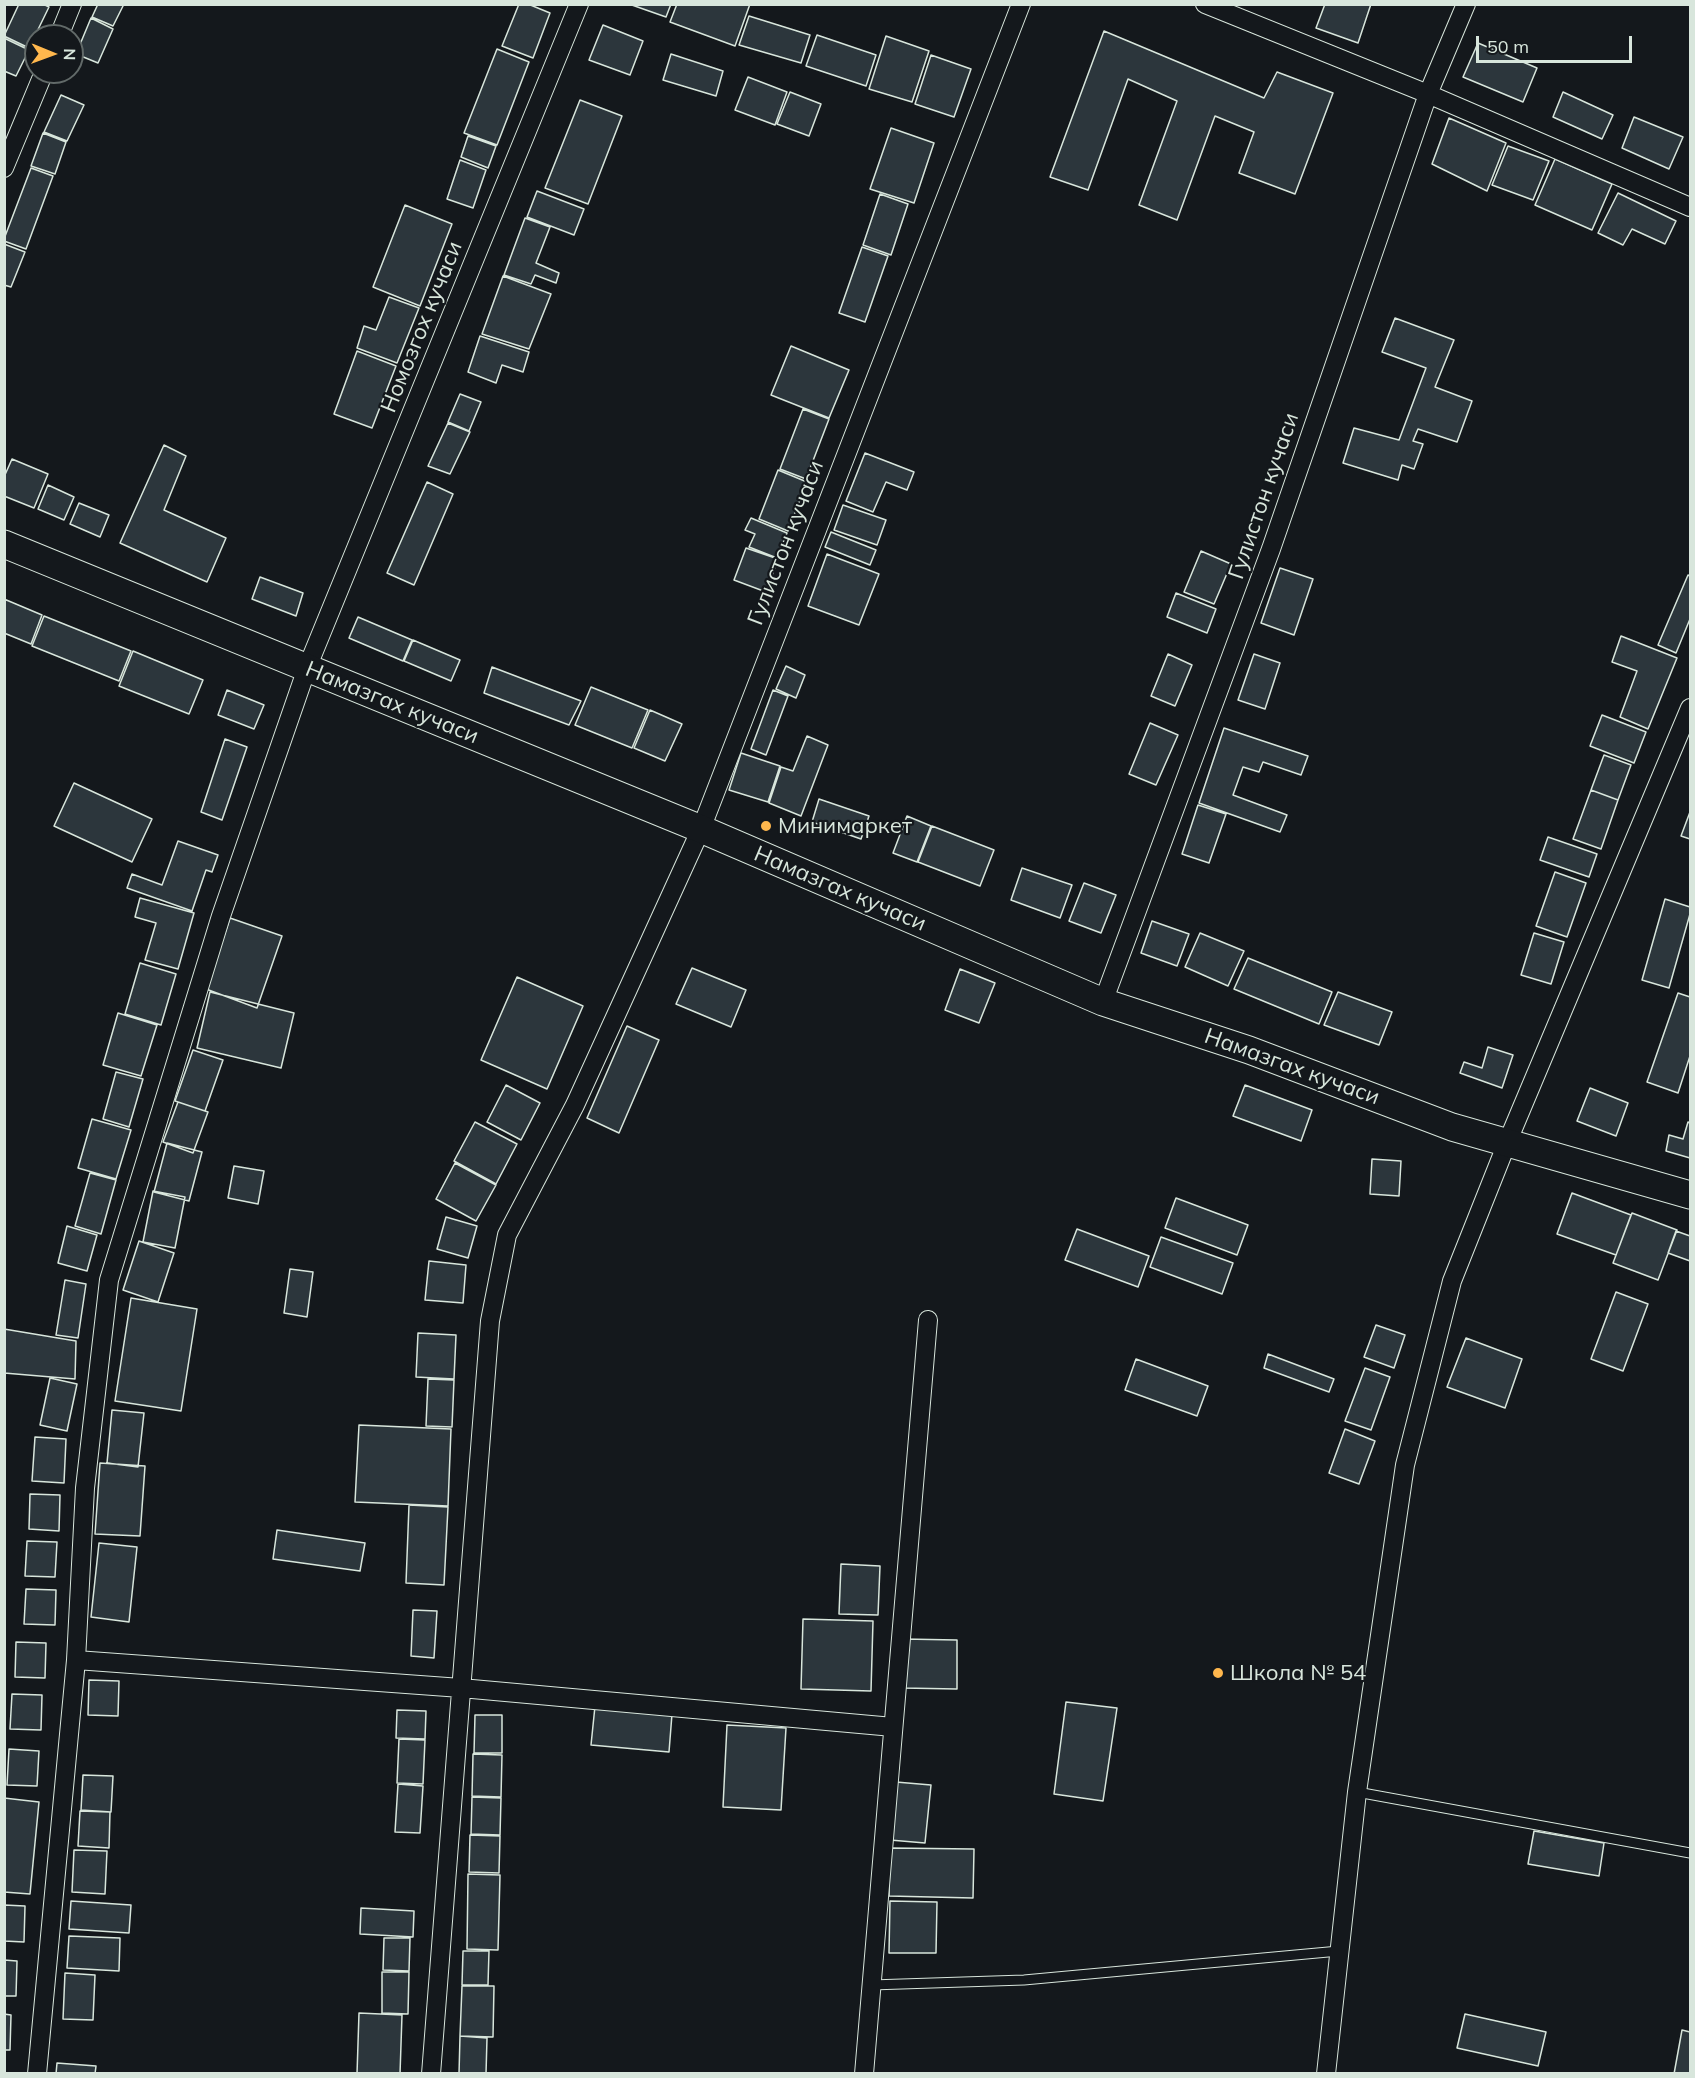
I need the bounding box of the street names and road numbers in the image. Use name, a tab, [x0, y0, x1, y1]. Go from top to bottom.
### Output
street label: Номозгох кучаси	[376, 238, 468, 416]
street label: Гулистон кучаси	[1223, 409, 1305, 583]
street label: Гулистон кучаси	[742, 457, 830, 629]
street label: Намазгах кучаси	[302, 656, 482, 750]
street label: Намазгах кучаси	[750, 841, 930, 937]
street label: Намазгах кучаси	[1201, 1023, 1383, 1111]

